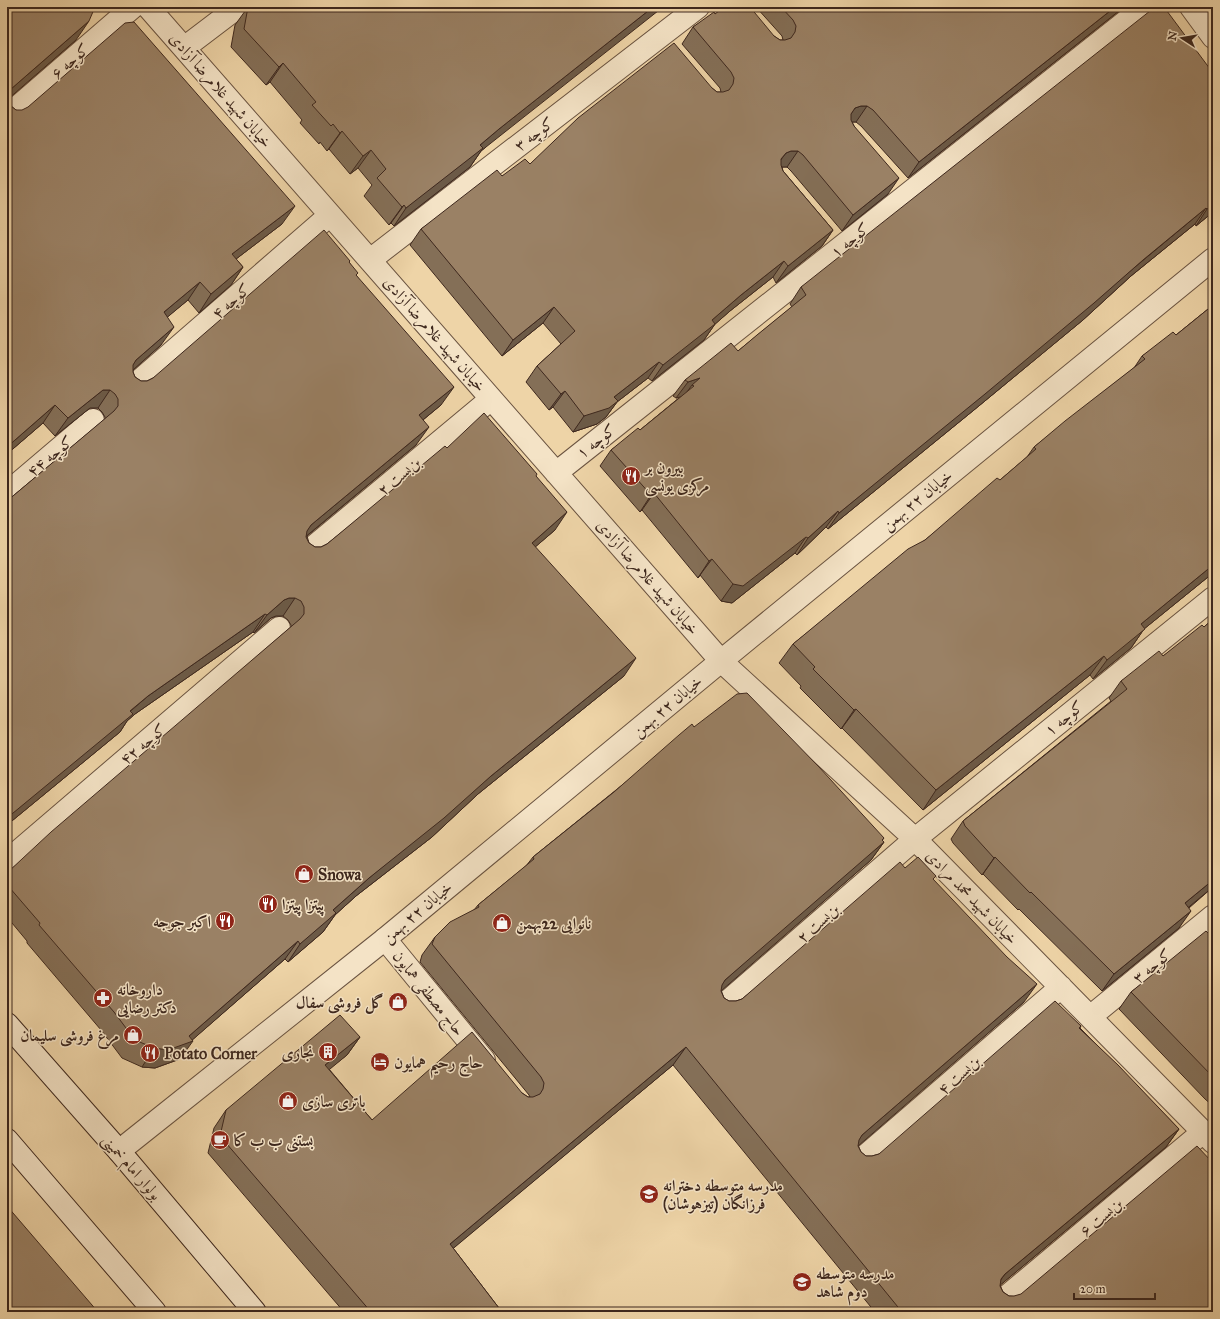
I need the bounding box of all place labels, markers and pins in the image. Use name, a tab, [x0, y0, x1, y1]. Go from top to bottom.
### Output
place label: بیرون بر مرکزی یونسی	[643, 458, 709, 497]
restaurant icon: بیرون بر مرکزی یونسی	[620, 465, 642, 487]
shop icon: Snowa	[293, 863, 315, 885]
place label: Snowa	[318, 865, 362, 884]
restaurant icon: پیتزا پیتزا	[257, 893, 279, 915]
place label: پیتزا پیتزا	[282, 895, 325, 917]
restaurant icon: اکبر جوجه	[214, 910, 236, 932]
place label: اکبر جوجه	[153, 912, 211, 932]
shop icon: نانوایی 22بهمن	[491, 912, 513, 934]
place label: نانوایی 22بهمن	[516, 914, 591, 935]
place label: داروخانه دکتر رضایی	[116, 980, 177, 1018]
pharmacy icon: داروخانه دکتر رضایی	[92, 987, 114, 1009]
shop icon: گل فروشی سفال	[387, 991, 409, 1013]
place label: گل فروشی سفال	[296, 993, 384, 1014]
shop icon: مرغ فروشی سلیمان	[122, 1024, 144, 1046]
place label: مرغ فروشی سلیمان	[20, 1026, 119, 1049]
building icon: نجاری	[317, 1041, 339, 1063]
restaurant icon: Potato Corner	[139, 1042, 161, 1064]
place label: نجاری	[281, 1043, 314, 1062]
place label: Potato Corner	[164, 1044, 258, 1063]
hotel icon: حاج رحیم همایون	[369, 1051, 391, 1073]
place label: حاج رحیم همایون	[394, 1053, 483, 1079]
shop icon: باتری سازی	[277, 1090, 299, 1112]
place label: باتری سازی	[302, 1092, 366, 1111]
cafe icon: بستنی ب ب کا	[209, 1129, 231, 1151]
place label: بستنی ب ب کا	[234, 1131, 314, 1153]
place label: مدرسه متوسطه دخترانه فرزانگان (تیزهوشان)	[663, 1176, 783, 1214]
school or university icon: مدرسه متوسطه دخترانه فرزانگان (تیزهوشان)	[638, 1183, 660, 1205]
place label: مدرسه متوسطه دوم شاهد	[816, 1264, 894, 1306]
school or university icon: مدرسه متوسطه دوم شاهد	[791, 1271, 813, 1293]

